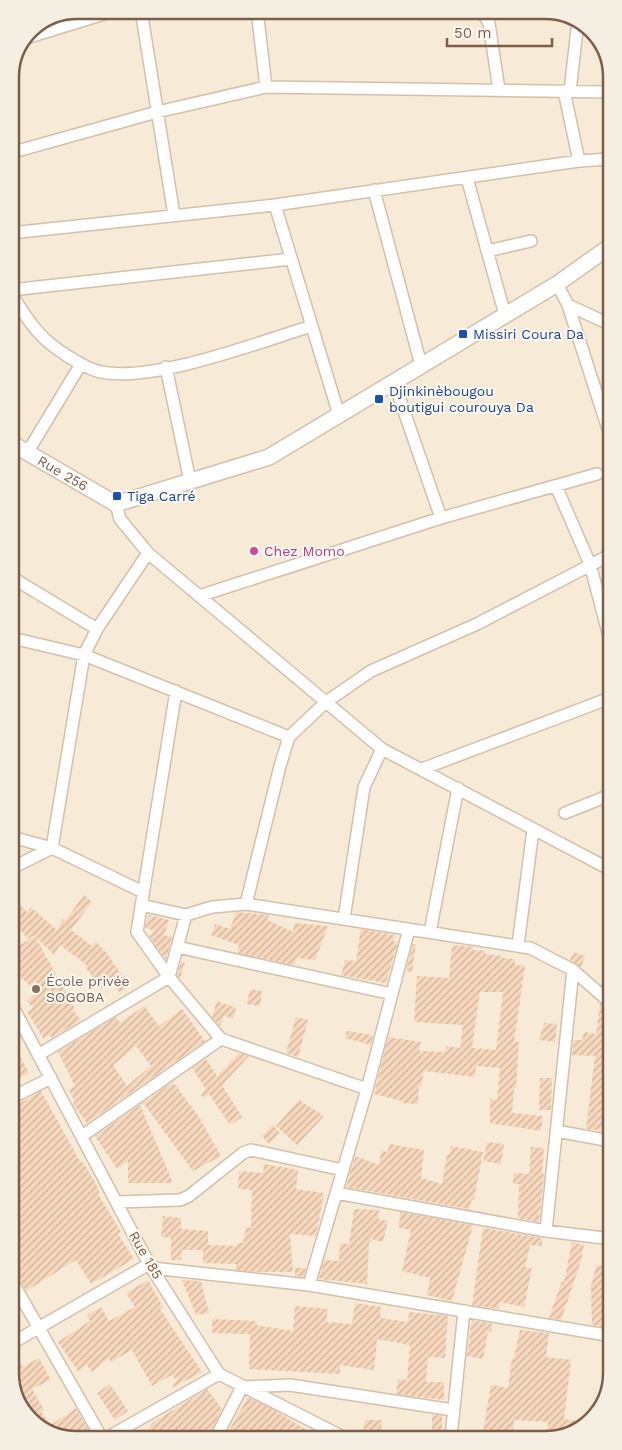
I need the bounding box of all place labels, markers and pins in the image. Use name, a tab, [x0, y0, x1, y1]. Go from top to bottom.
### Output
place label: Missiri Coura Da	[473, 326, 584, 342]
marker: Missiri Coura Da	[457, 328, 469, 340]
place label: Djinkinèbougou boutigui courouya Da	[389, 383, 534, 415]
marker: Djinkinèbougou boutigui courouya Da	[373, 393, 385, 405]
place label: Tiga Carré	[127, 488, 196, 504]
marker: Tiga Carré	[111, 490, 123, 502]
place label: Chez Momo	[264, 543, 345, 559]
marker: Chez Momo	[248, 545, 260, 557]
place label: École privée SOGOBA	[46, 973, 130, 1005]
marker: École privée SOGOBA	[30, 983, 42, 995]

